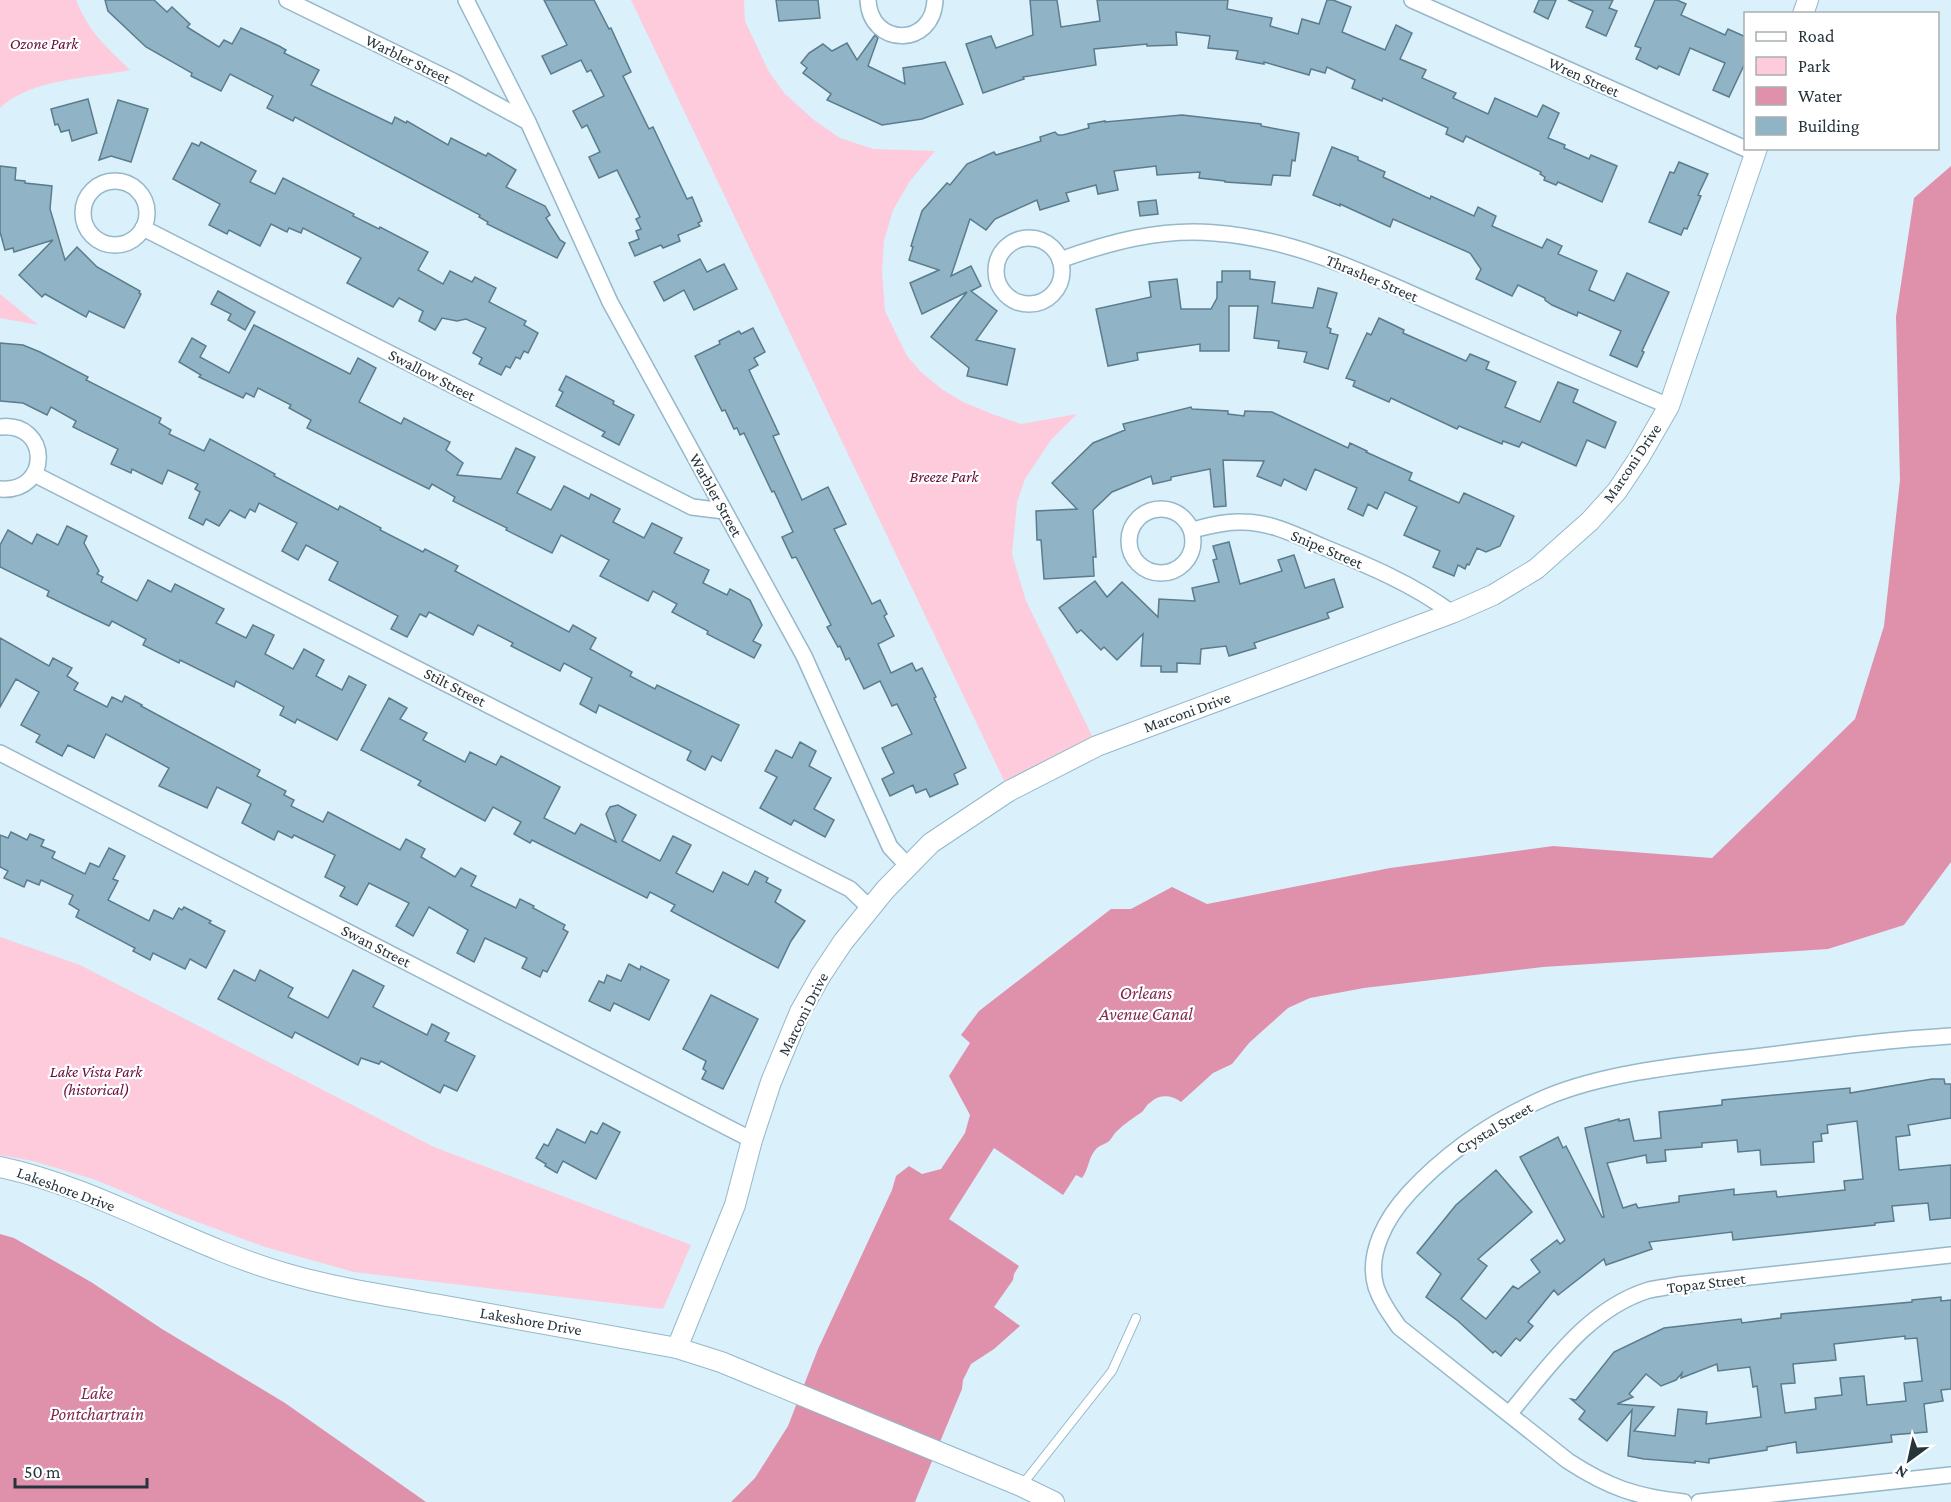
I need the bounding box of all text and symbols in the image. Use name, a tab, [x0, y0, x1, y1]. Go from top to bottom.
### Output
legend	[1744, 12, 1939, 150]
text: Road	[1798, 26, 1835, 46]
street label: Warbler Street	[363, 31, 454, 87]
park label: Ozone Park	[10, 35, 79, 52]
street label: Wren Street	[1546, 54, 1623, 100]
text: Park	[1798, 56, 1830, 76]
text: Water	[1798, 86, 1843, 106]
text: Building	[1798, 116, 1860, 136]
street label: Thrasher Street	[1324, 251, 1421, 305]
street label: Swallow Street	[386, 346, 479, 404]
street label: Marconi Drive	[1599, 420, 1665, 506]
street label: Warbler Street	[686, 450, 746, 540]
park label: Breeze Park	[909, 468, 980, 485]
street label: Snipe Street	[1288, 526, 1366, 573]
street label: Stilt Street	[421, 664, 489, 710]
street label: Marconi Drive	[1141, 688, 1233, 736]
street label: Swan Street	[339, 921, 414, 971]
street label: Marconi Drive	[775, 970, 831, 1058]
water label: Orleans Avenue Canal	[1098, 983, 1193, 1024]
park label: Lake Vista Park (historical)	[50, 1063, 143, 1099]
street label: Crystal Street	[1453, 1098, 1536, 1158]
street label: Lakeshore Drive	[15, 1163, 117, 1215]
street label: Topaz Street	[1666, 1270, 1747, 1297]
street label: Lakeshore Drive	[479, 1304, 583, 1338]
water label: Lake Pontchartrain	[50, 1383, 144, 1424]
north arrow	[1879, 1430, 1939, 1490]
scale bar	[15, 1451, 147, 1489]
text: 50 m	[24, 1462, 61, 1482]
text: N	[1892, 1462, 1910, 1482]

